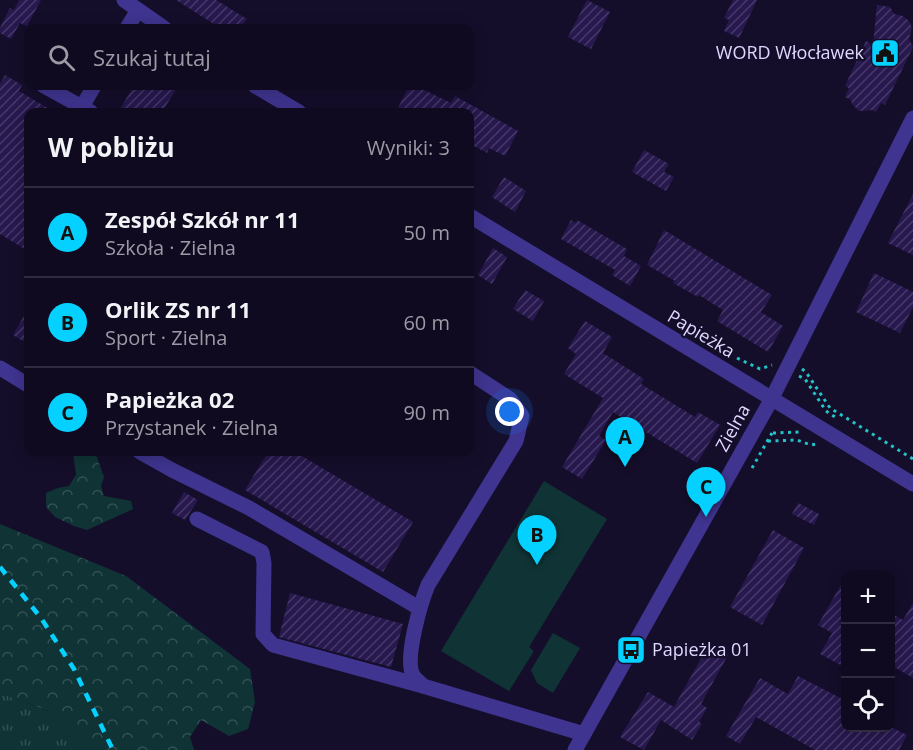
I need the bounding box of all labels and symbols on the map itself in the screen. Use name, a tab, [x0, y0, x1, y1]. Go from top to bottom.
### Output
public building icon: WORD Włocławek	[869, 37, 901, 69]
place label: WORD Włocławek	[716, 40, 865, 64]
street label: Papieżka	[663, 304, 740, 363]
your location	[495, 397, 524, 426]
street label: Zielna	[709, 400, 755, 455]
pin: A	[606, 418, 644, 467]
pin: C	[686, 468, 726, 517]
pin: B	[518, 516, 556, 565]
bus stop icon: Papieżka 01	[615, 634, 647, 666]
place label: Papieżka 01	[652, 637, 752, 661]

